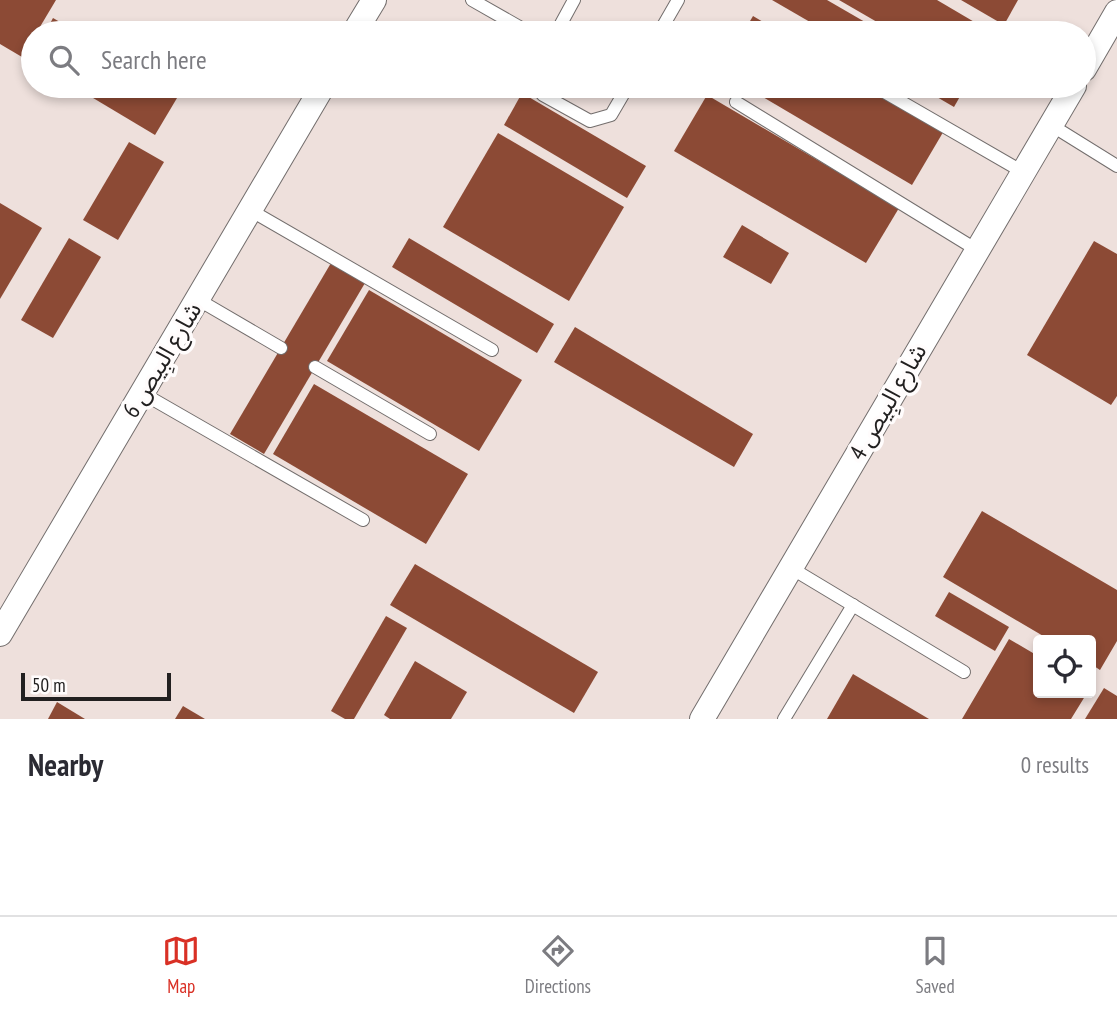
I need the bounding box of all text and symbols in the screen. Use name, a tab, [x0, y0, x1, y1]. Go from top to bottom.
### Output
search box	[21, 21, 1096, 98]
icon: search	[45, 41, 83, 79]
text: Search here	[101, 43, 207, 76]
street label: شارع البِيص 6	[115, 296, 210, 424]
street label: شارع البِيص 4	[842, 338, 936, 467]
map controls	[1033, 635, 1096, 698]
button: locate	[1033, 635, 1096, 698]
scale bar	[21, 670, 172, 702]
text: 50 m	[32, 673, 66, 697]
text: Nearby	[28, 745, 103, 784]
text: 0 results	[1021, 750, 1089, 779]
tab: Map	[162, 932, 200, 998]
tab: Directions	[525, 932, 591, 998]
tab: Saved	[916, 932, 955, 998]

